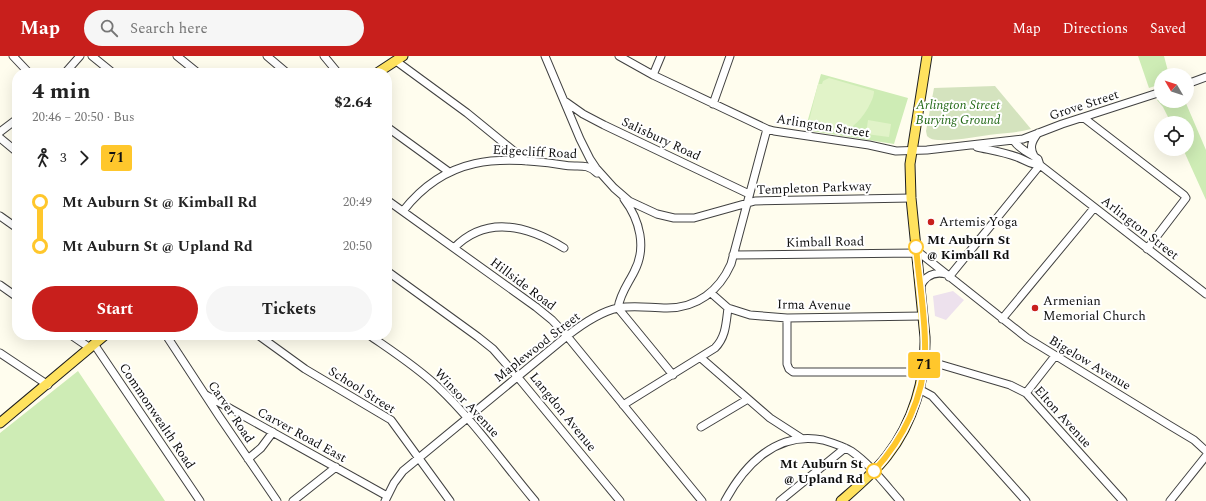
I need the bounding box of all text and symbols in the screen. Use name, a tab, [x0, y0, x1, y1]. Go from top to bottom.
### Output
search box	[84, 10, 364, 46]
text: Map	[20, 14, 60, 43]
icon: search	[98, 17, 120, 39]
text: Search here	[130, 17, 208, 40]
text: Map	[1013, 18, 1041, 39]
text: Directions	[1063, 18, 1128, 39]
text: Saved	[1150, 18, 1186, 39]
north arrow	[1154, 68, 1194, 108]
map controls	[1154, 68, 1194, 156]
text: 4 min	[32, 75, 91, 108]
street label: Grove Street	[1047, 84, 1122, 126]
text: $2.64	[334, 91, 372, 114]
park label: Arlington Street Burying Ground	[915, 95, 1001, 130]
text: 20:46 – 20:50 · Bus	[32, 107, 135, 127]
street label: Arlington Street	[775, 109, 871, 143]
street label: Salisbury Road	[618, 112, 704, 166]
button: locate	[1154, 116, 1194, 156]
street label: Edgecliff Road	[492, 140, 578, 164]
icon: walk	[32, 147, 54, 169]
icon: forward	[73, 147, 95, 169]
text: 71	[109, 147, 124, 168]
text: 3	[60, 148, 67, 168]
street label: Templeton Parkway	[756, 176, 872, 200]
text: Mt Auburn St @ Kimball Rd	[62, 191, 257, 214]
street label: Arlington Street	[1097, 191, 1183, 265]
text: 20:49	[343, 192, 372, 212]
place label: Artemis Yoga	[939, 212, 1018, 232]
marker: Artemis Yoga	[926, 217, 936, 227]
place label: Mt Auburn St @ Kimball Rd	[927, 230, 1010, 265]
street label: Kimball Road	[786, 231, 864, 253]
text: Mt Auburn St @ Upland Rd	[62, 235, 253, 258]
text: 20:50	[343, 236, 372, 256]
marker: Mt Auburn St @ Kimball Rd	[908, 239, 924, 255]
street label: Hillside Road	[486, 253, 560, 315]
button: Start	[32, 286, 198, 332]
button: Tickets	[206, 286, 372, 332]
place label: Armenian Memorial Church	[1043, 291, 1146, 326]
street label: Irma Avenue	[777, 294, 851, 316]
marker: Armenian Memorial Church	[1030, 303, 1040, 313]
street label: Maplewood Street	[490, 307, 585, 387]
street label: Bigelow Avenue	[1045, 331, 1135, 395]
line badge: 71	[906, 352, 942, 378]
text: 71	[916, 354, 932, 375]
street label: Commonwealth Road	[114, 359, 200, 473]
street label: School Street	[324, 361, 400, 419]
street label: Winsor Avenue	[430, 364, 504, 442]
street label: Langdon Avenue	[525, 368, 601, 456]
street label: Carver Road	[203, 377, 259, 447]
street label: Elton Avenue	[1030, 381, 1096, 453]
street label: Carver Road East	[254, 402, 351, 468]
place label: Mt Auburn St @ Upland Rd	[780, 454, 863, 489]
marker: Mt Auburn St @ Upland Rd	[866, 463, 882, 479]

